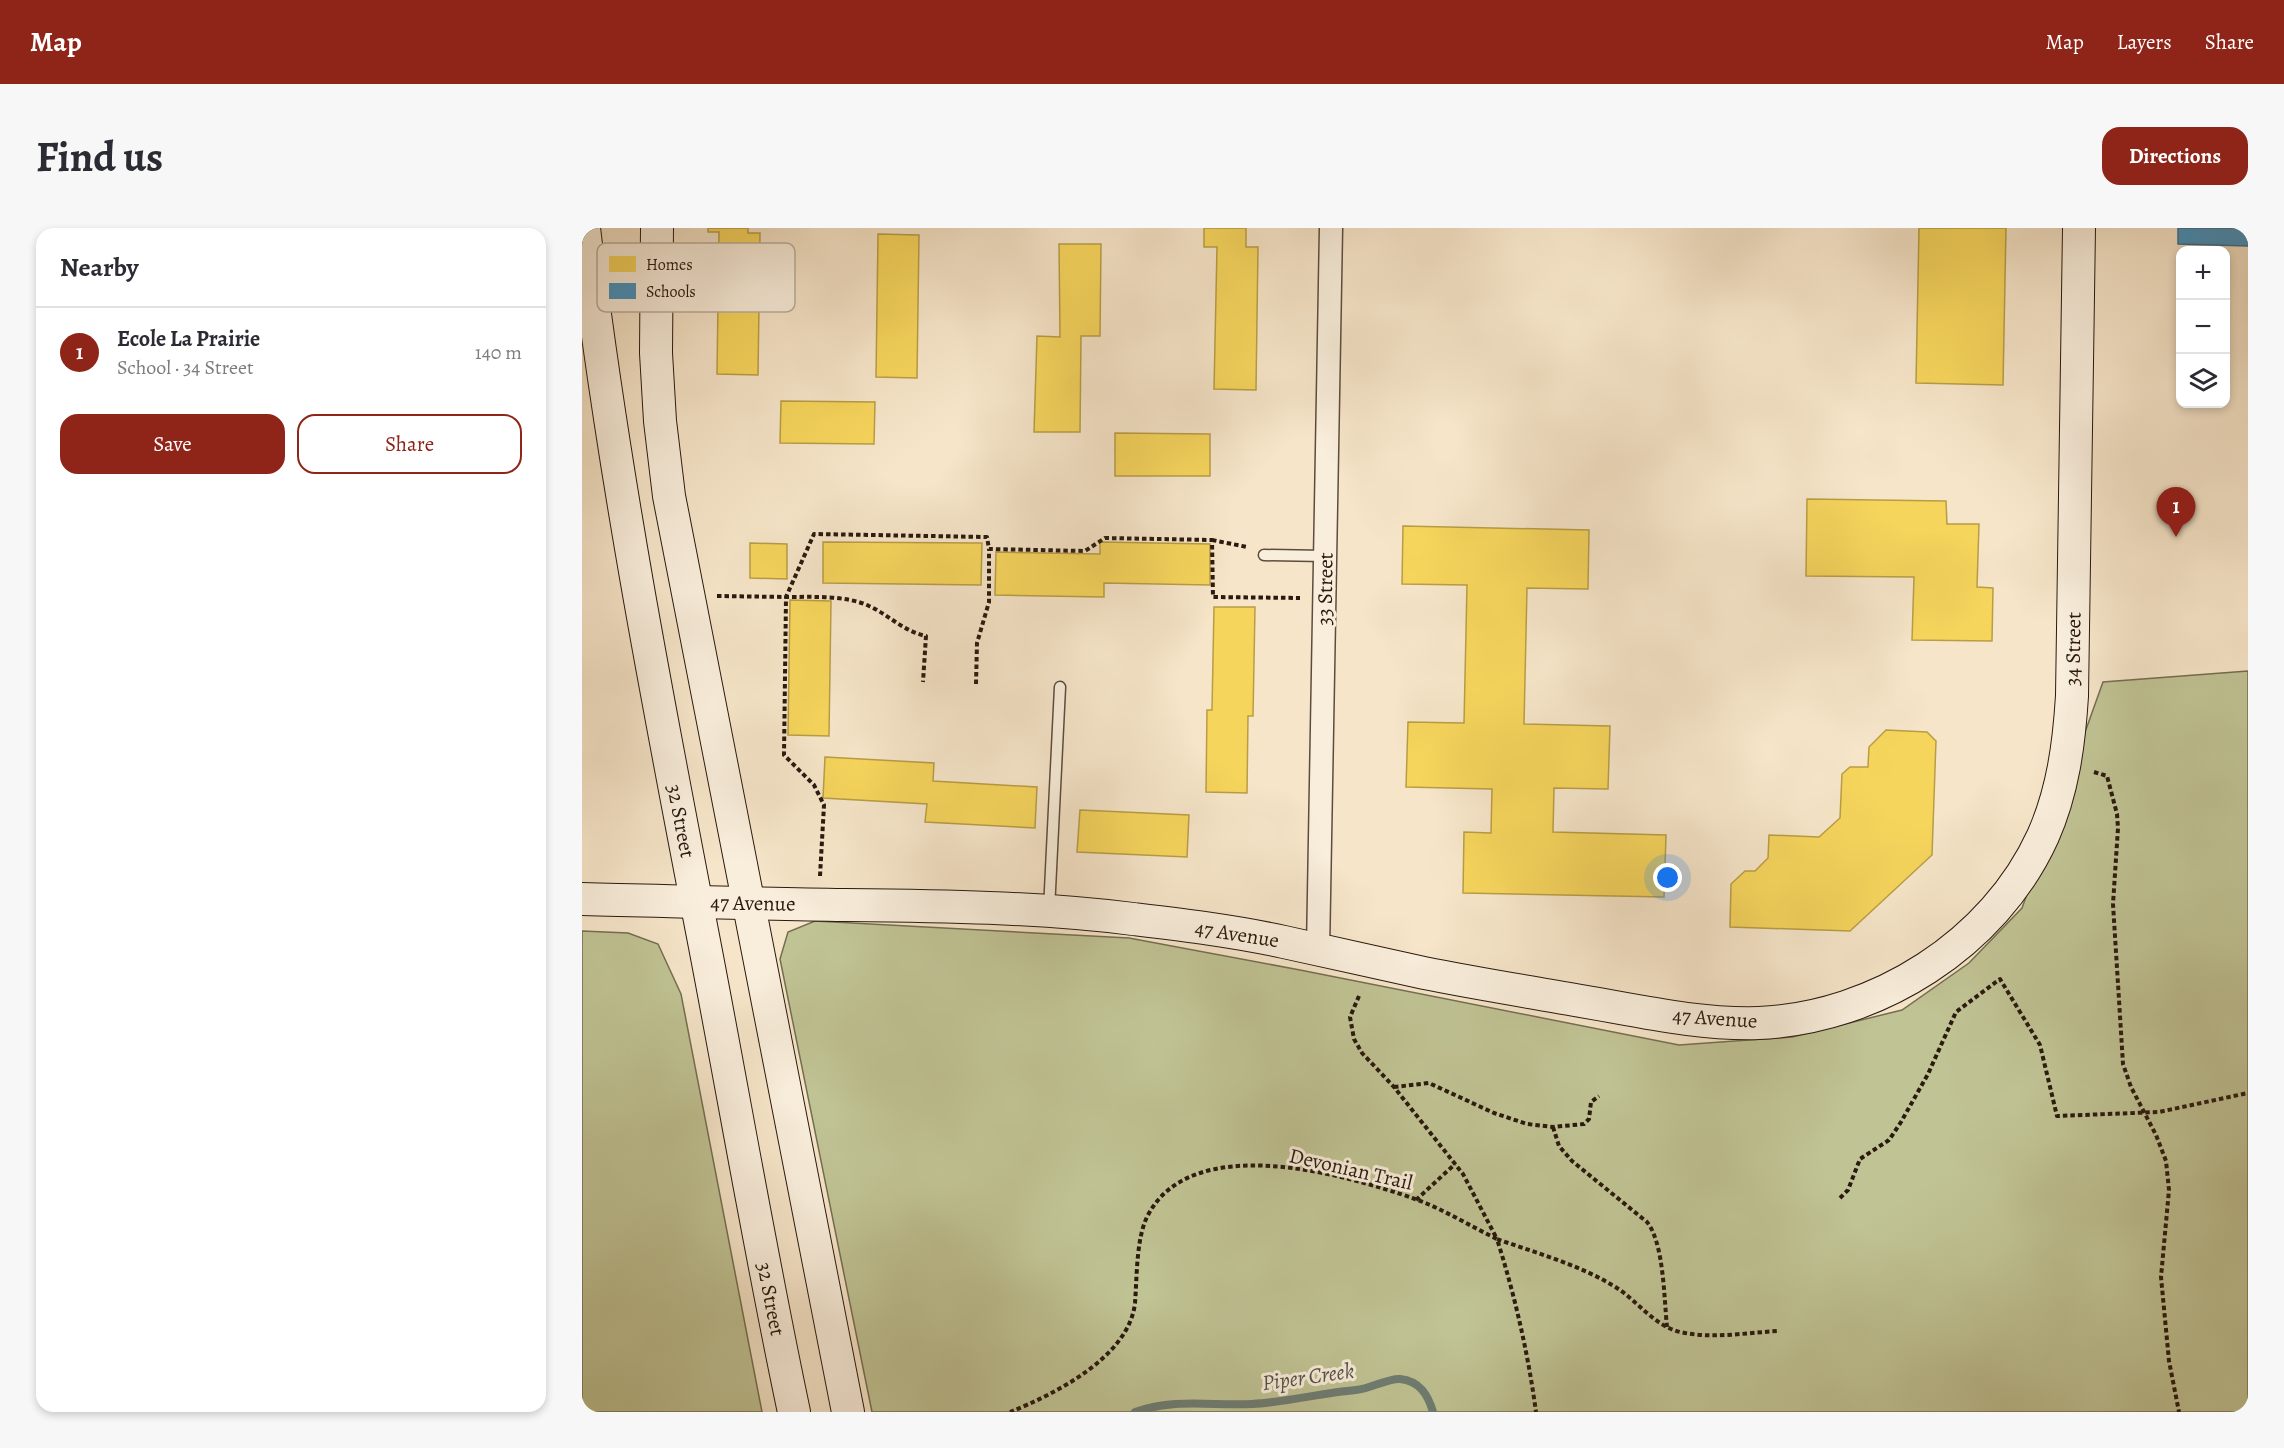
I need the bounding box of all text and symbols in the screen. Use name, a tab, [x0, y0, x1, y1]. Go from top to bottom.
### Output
text: Map	[30, 23, 82, 61]
text: Map	[2045, 28, 2084, 56]
text: Layers	[2117, 28, 2172, 56]
text: Share	[2205, 28, 2254, 56]
button: Directions	[2102, 127, 2248, 185]
text: Find us	[36, 128, 163, 185]
legend	[597, 243, 795, 312]
map controls	[2176, 246, 2230, 408]
button: +	[2176, 246, 2230, 300]
text: Nearby	[60, 250, 139, 285]
text: Homes	[646, 254, 693, 276]
text: Schools	[646, 281, 696, 303]
button: −	[2176, 300, 2230, 354]
text: Ecole La Prairie	[117, 324, 260, 354]
text: 1	[76, 339, 83, 366]
text: 140 m	[475, 339, 522, 366]
text: School · 34 Street	[117, 354, 254, 381]
button: layers	[2176, 354, 2230, 408]
button: Save	[60, 414, 285, 474]
button: Share	[297, 414, 522, 474]
pin: 1	[2156, 488, 2196, 537]
street label: 33 Street	[1310, 552, 1340, 626]
street label: 34 Street	[2058, 612, 2088, 686]
street label: 32 Street	[660, 782, 702, 860]
your location	[1653, 863, 1682, 892]
street label: 47 Avenue	[710, 888, 796, 918]
street label: 47 Avenue	[1193, 914, 1281, 954]
street label: 47 Avenue	[1672, 1001, 1758, 1035]
street label: Devonian Trail	[1286, 1141, 1416, 1197]
street label: 32 Street	[750, 1260, 792, 1338]
water label: Piper Creek	[1260, 1356, 1356, 1398]

